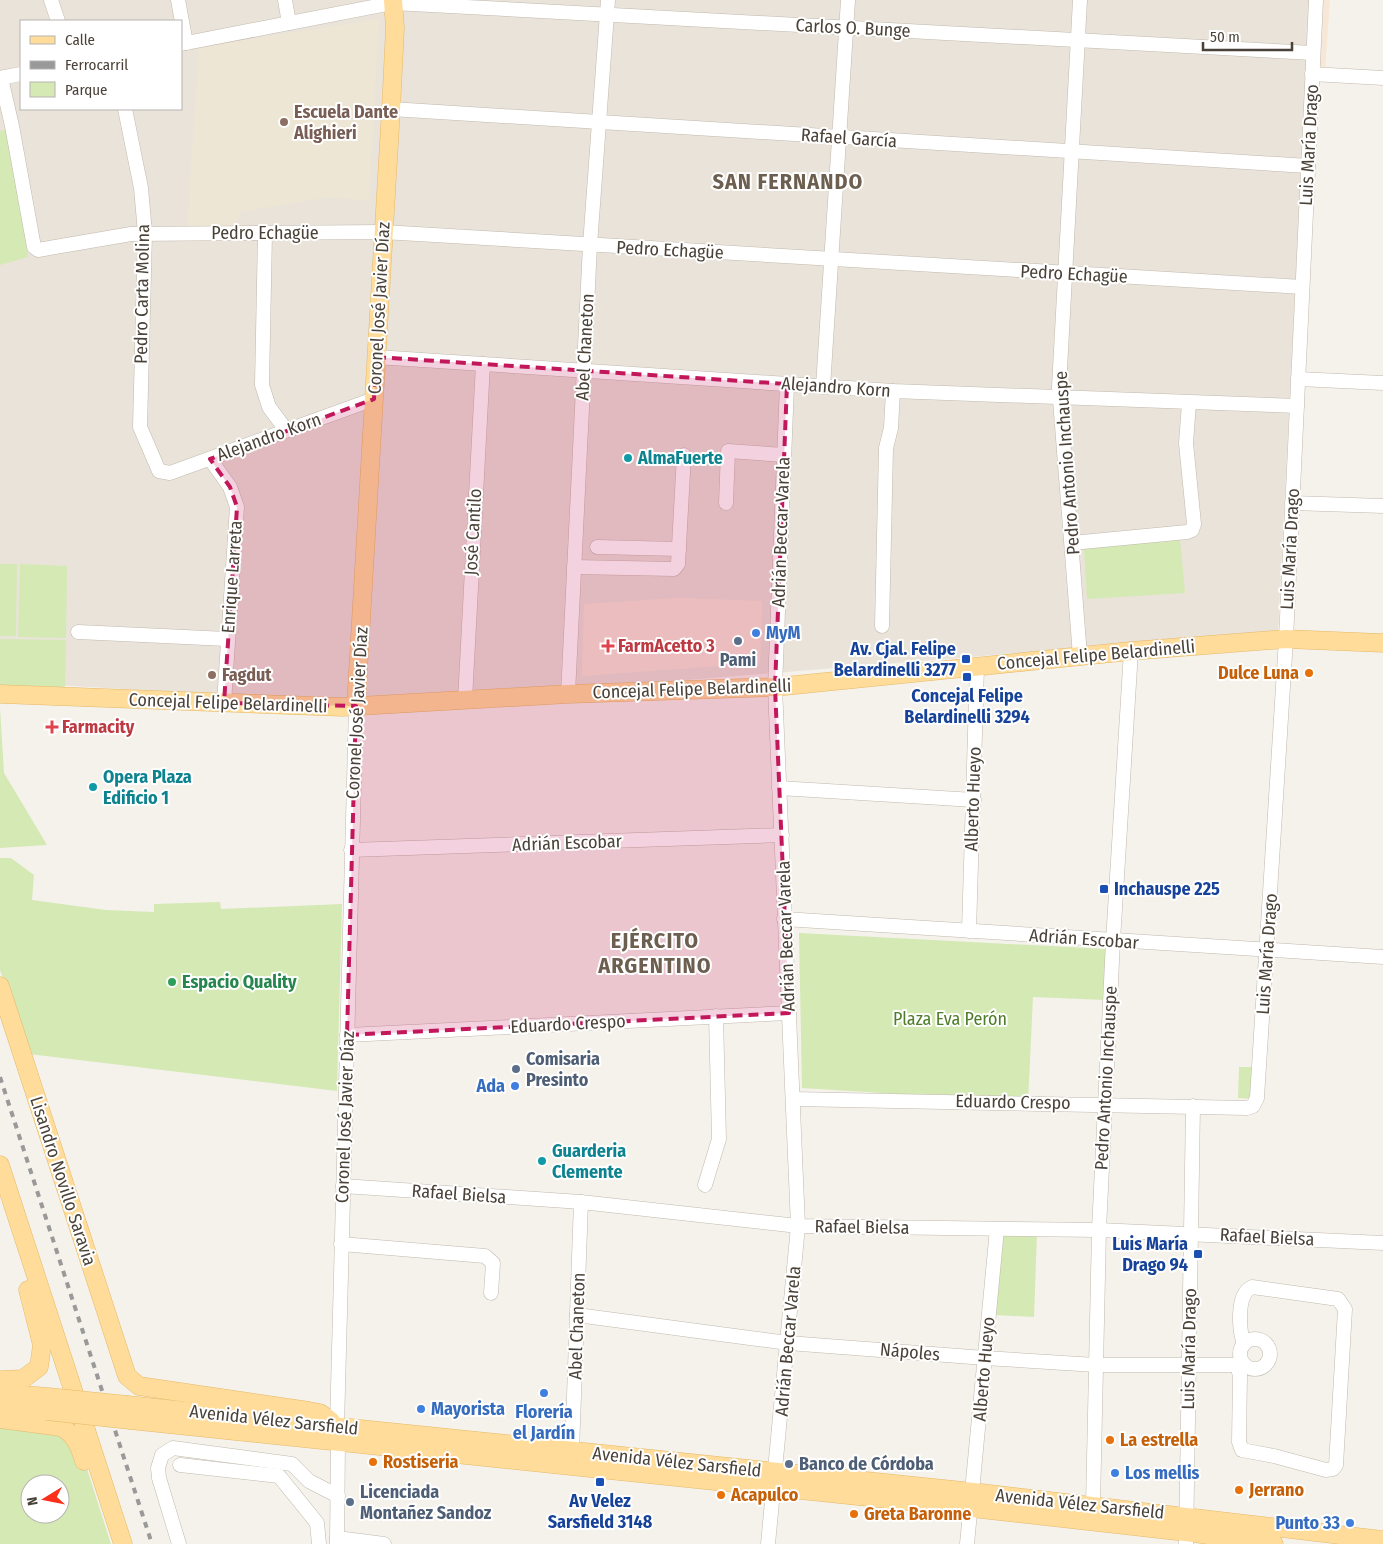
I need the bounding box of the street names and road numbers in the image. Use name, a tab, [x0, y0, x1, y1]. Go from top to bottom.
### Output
street label: Carlos O. Bunge	[795, 14, 911, 42]
street label: Luis María Drago	[1295, 84, 1323, 206]
street label: Rafael García	[800, 124, 898, 152]
street label: Coronel José Javier Díaz	[364, 221, 394, 395]
street label: Pedro Echagüe	[211, 222, 319, 244]
street label: Pedro Carta Molina	[130, 224, 154, 364]
street label: Pedro Echagüe	[616, 236, 724, 264]
street label: Pedro Echagüe	[1020, 260, 1128, 288]
street label: Abel Chaneton	[571, 293, 599, 401]
street label: Pedro Antonio Inchauspe	[1050, 370, 1084, 556]
street label: Alejandro Korn	[781, 372, 891, 402]
street label: Alejandro Korn	[214, 408, 324, 466]
street label: Adrián Beccar Varela	[767, 456, 795, 608]
street label: José Cantilo	[460, 488, 486, 576]
street label: Luis María Drago	[1276, 488, 1304, 610]
street label: Enrique Larreta	[217, 520, 247, 634]
street label: Coronel José Javier Díaz	[342, 626, 372, 800]
street label: Concejal Felipe Belardinelli	[996, 635, 1196, 675]
street label: Concejal Felipe Belardinelli	[592, 675, 792, 703]
street label: Concejal Felipe Belardinelli	[128, 689, 328, 717]
street label: Alberto Hueyo	[960, 746, 986, 852]
street label: Adrián Escobar	[512, 830, 623, 856]
street label: Adrián Beccar Varela	[772, 860, 800, 1012]
street label: Luis María Drago	[1252, 893, 1282, 1015]
street label: Adrián Escobar	[1028, 924, 1140, 954]
street label: Pedro Antonio Inchauspe	[1090, 985, 1122, 1171]
street label: Eduardo Crespo	[510, 1010, 626, 1038]
street label: Coronel José Javier Díaz	[331, 1030, 359, 1204]
street label: Eduardo Crespo	[955, 1090, 1071, 1114]
street label: Lisandro Novillo Saravia	[25, 1093, 101, 1269]
street label: Rafael Bielsa	[411, 1180, 507, 1208]
street label: Rafael Bielsa	[814, 1215, 910, 1239]
street label: Rafael Bielsa	[1219, 1224, 1315, 1250]
street label: Adrián Beccar Varela	[770, 1265, 806, 1417]
street label: Abel Chaneton	[564, 1272, 590, 1380]
street label: Luis María Drago	[1177, 1288, 1201, 1410]
street label: Alberto Hueyo	[968, 1316, 1000, 1422]
street label: Nápoles	[879, 1338, 941, 1366]
street label: Avenida Vélez Sarsfield	[189, 1400, 359, 1440]
street label: Avenida Vélez Sarsfield	[592, 1442, 762, 1482]
street label: Avenida Vélez Sarsfield	[995, 1484, 1165, 1524]

